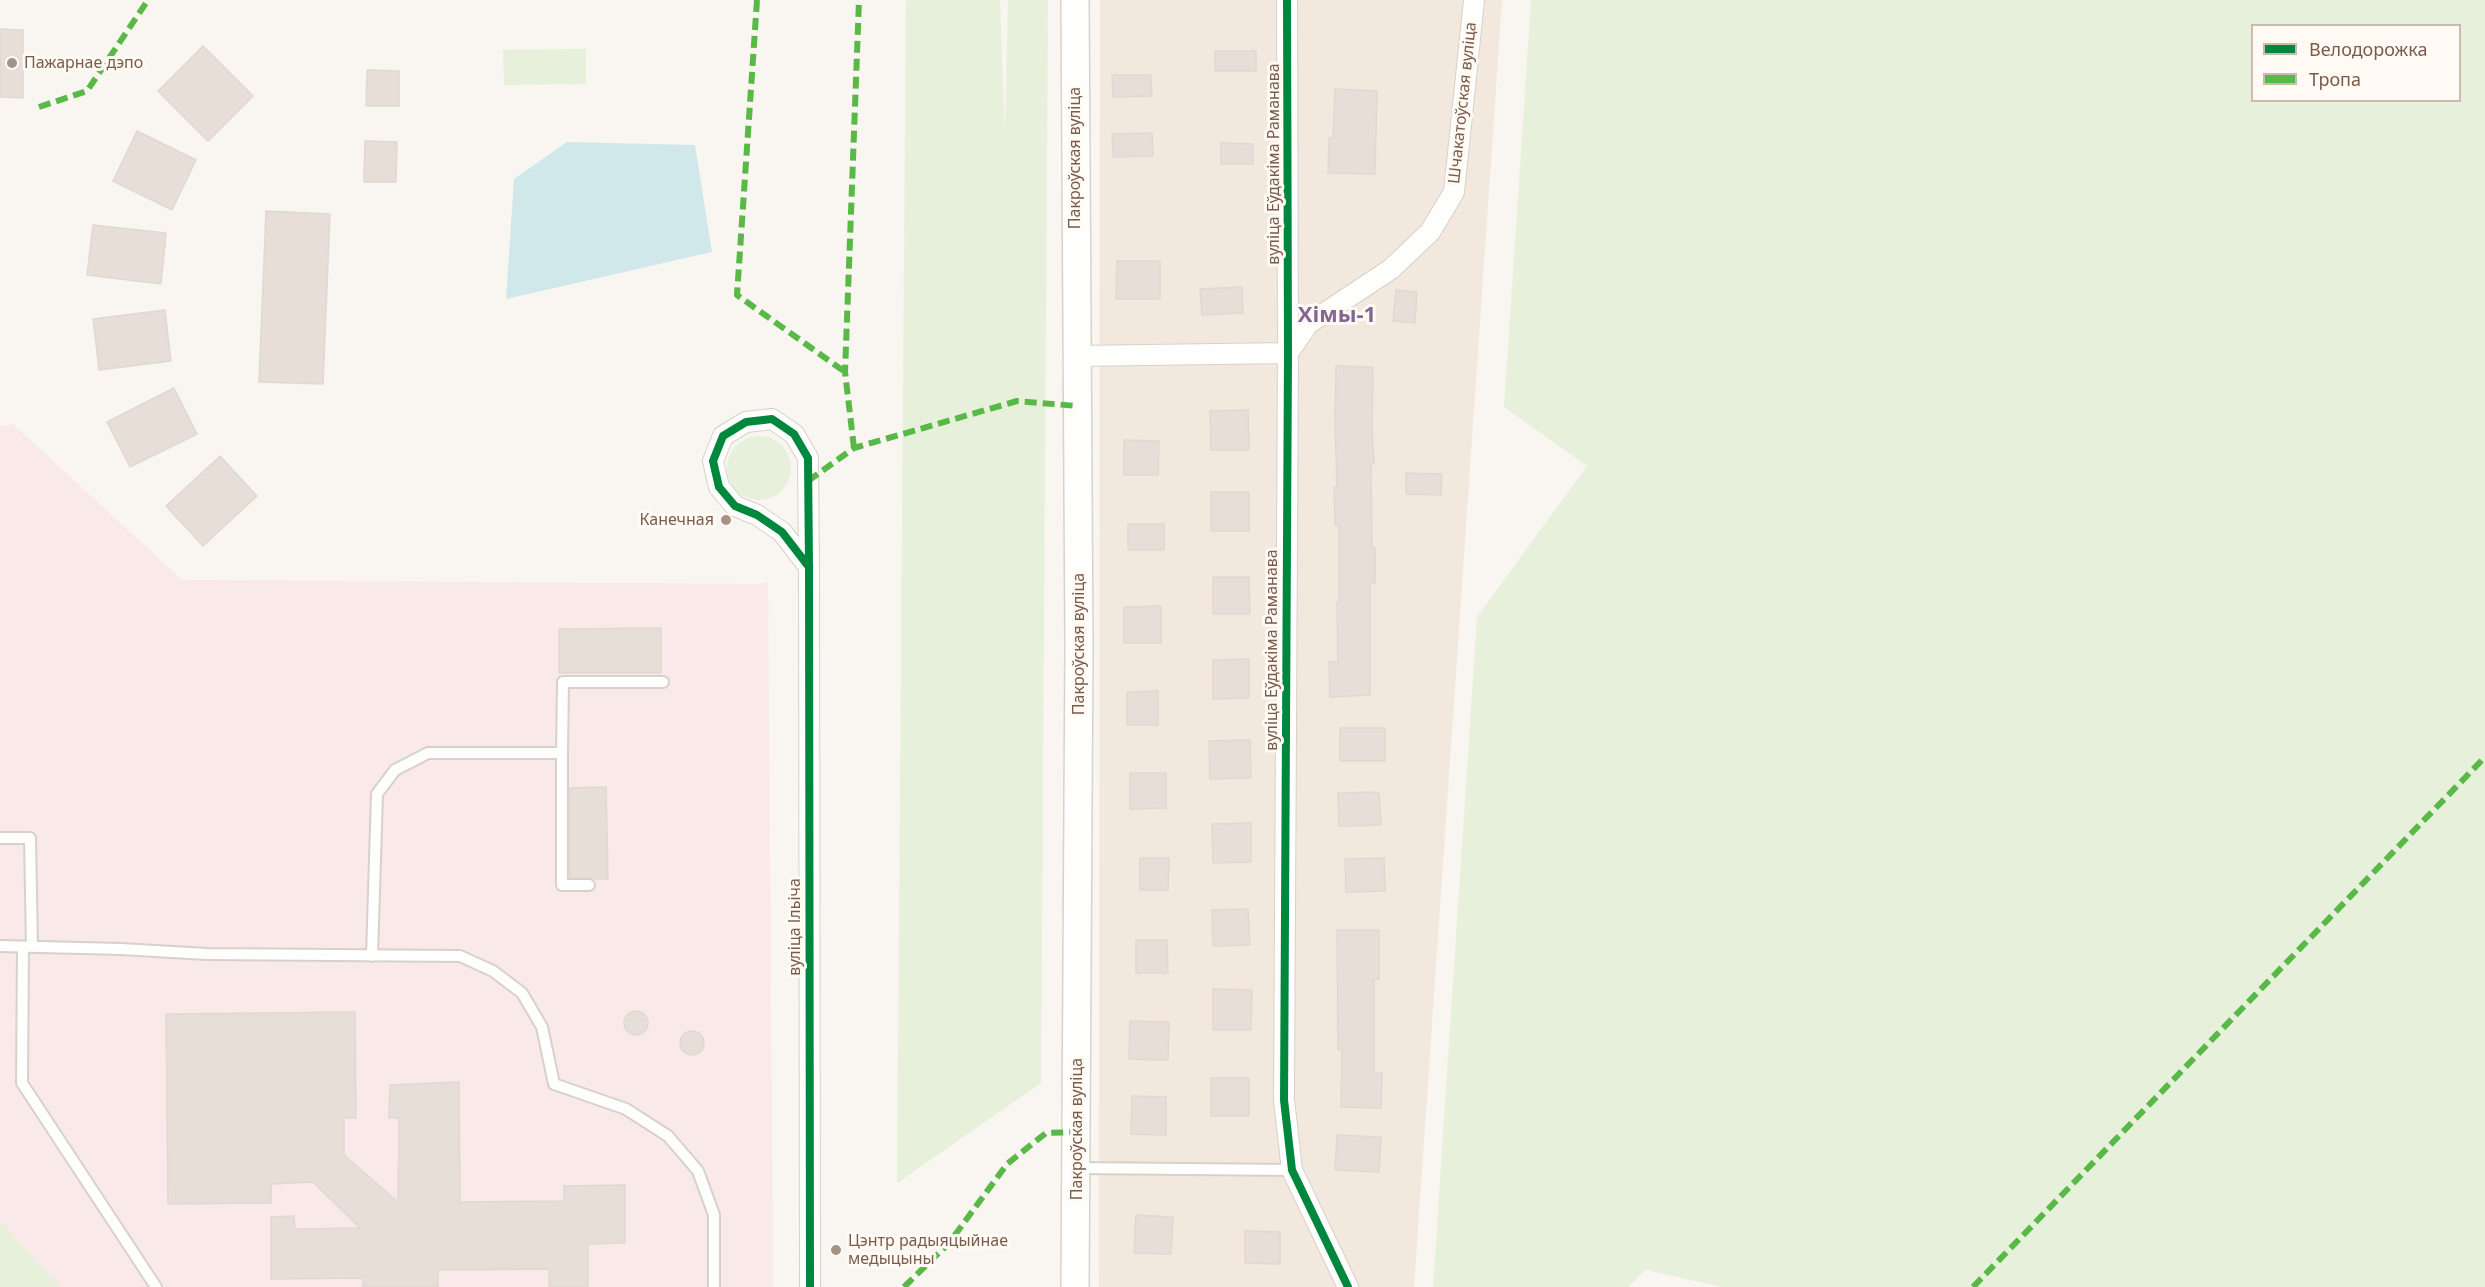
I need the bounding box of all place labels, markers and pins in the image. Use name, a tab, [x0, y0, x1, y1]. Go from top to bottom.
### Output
place label: Пажарнае дэпо	[24, 53, 143, 73]
marker: Пажарнае дэпо	[5, 56, 19, 70]
place label: Канечная	[639, 510, 714, 530]
marker: Канечная	[719, 513, 733, 527]
place label: Цэнтр радыяцыйнае медыцыны	[848, 1231, 1008, 1269]
marker: Цэнтр радыяцыйнае медыцыны	[829, 1243, 843, 1257]

